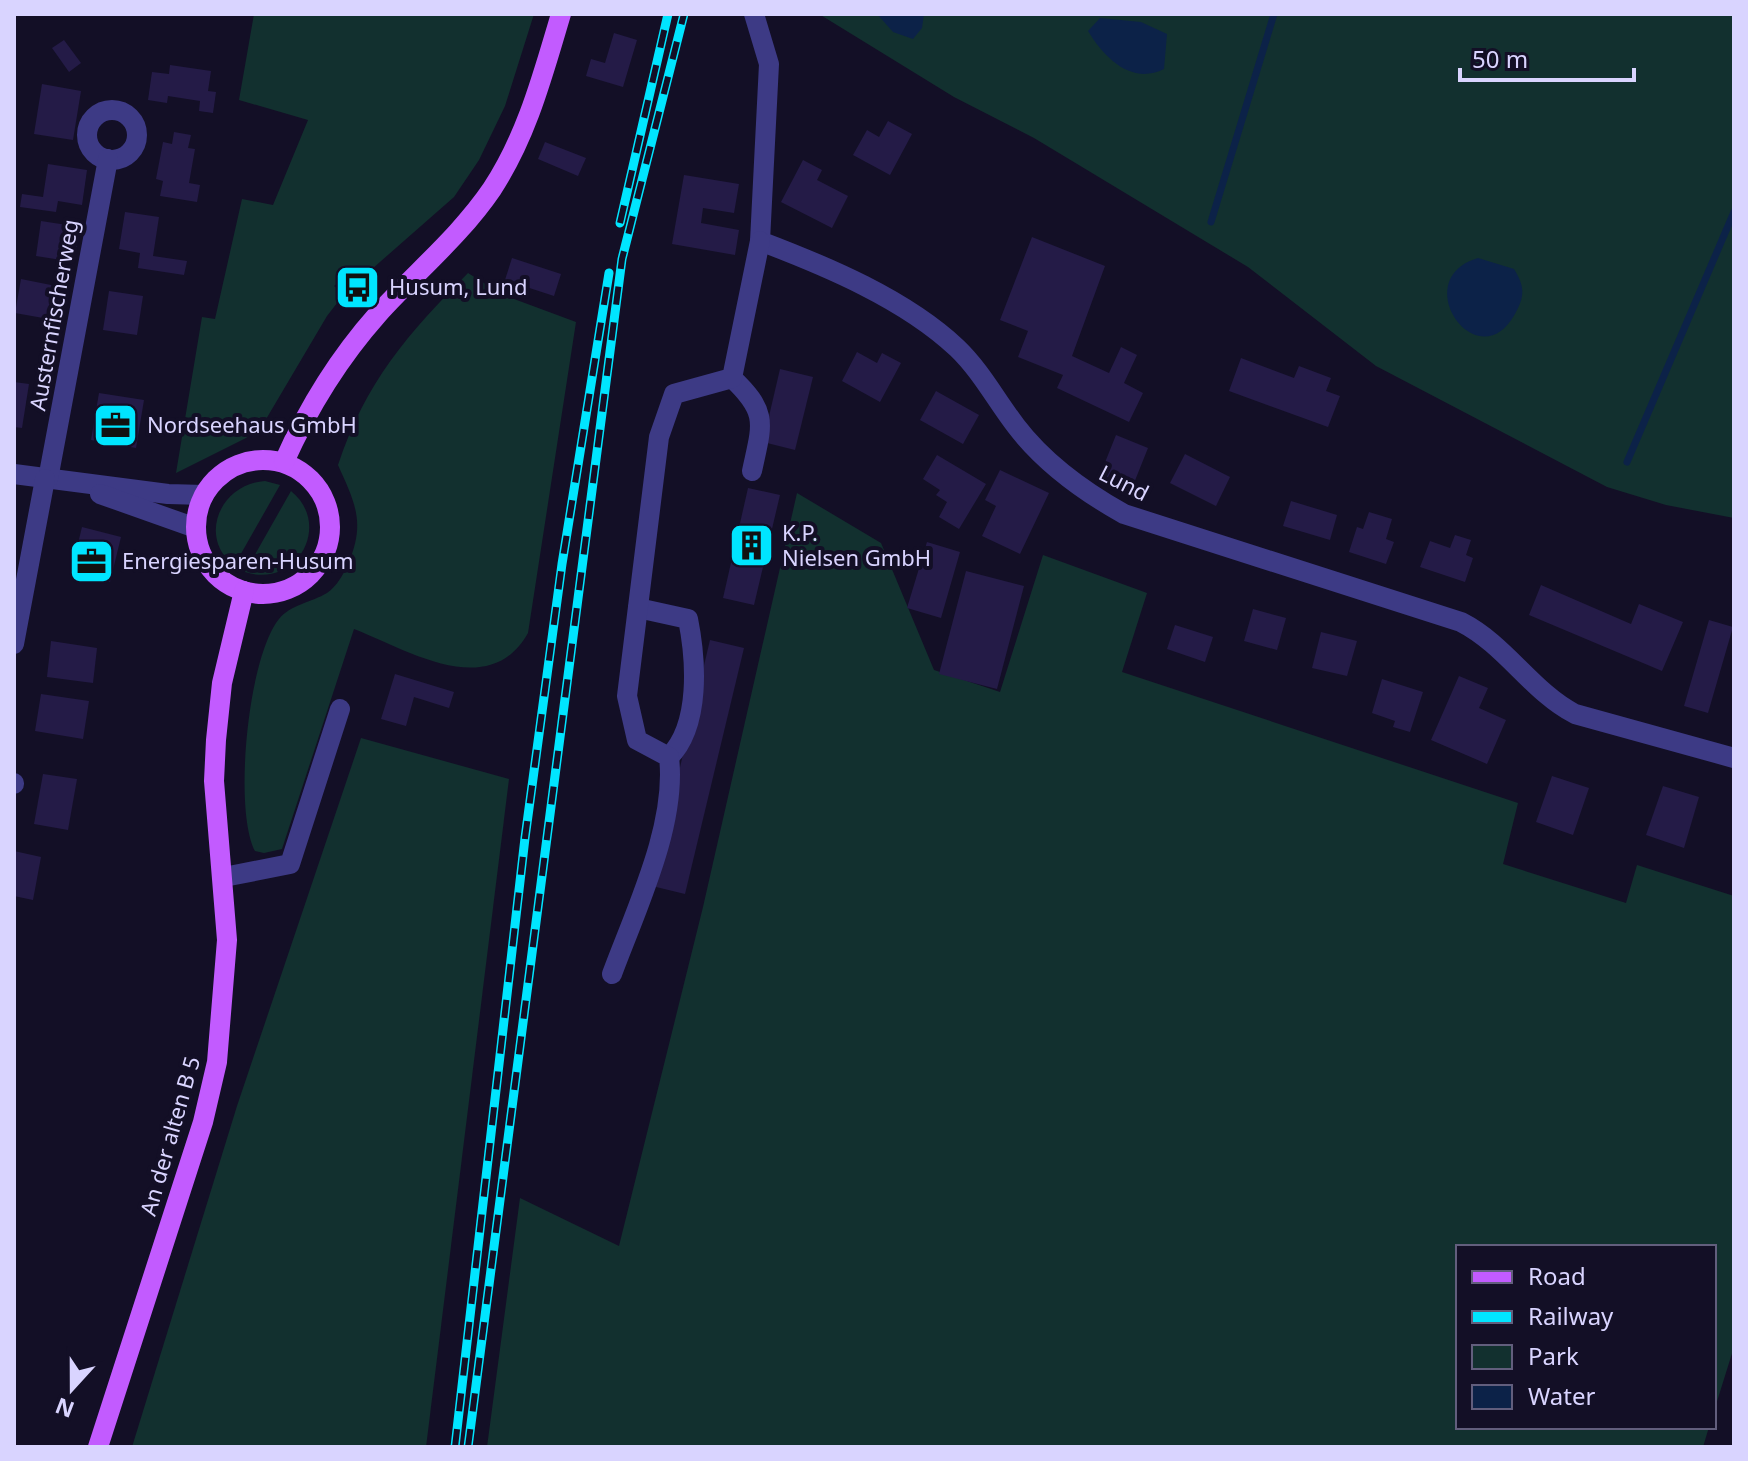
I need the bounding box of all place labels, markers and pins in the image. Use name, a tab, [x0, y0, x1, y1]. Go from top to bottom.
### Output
bus stop icon: Husum, Lund	[334, 263, 382, 311]
place label: Husum, Lund	[389, 271, 527, 301]
office icon: Nordseehaus GmbH	[92, 401, 140, 449]
place label: Nordseehaus GmbH	[147, 409, 357, 439]
place label: K.P. Nielsen GmbH	[782, 517, 931, 572]
building icon: K.P. Nielsen GmbH	[727, 522, 775, 570]
office icon: Energiesparen-Husum	[67, 537, 115, 585]
place label: Energiesparen-Husum	[122, 545, 353, 575]

